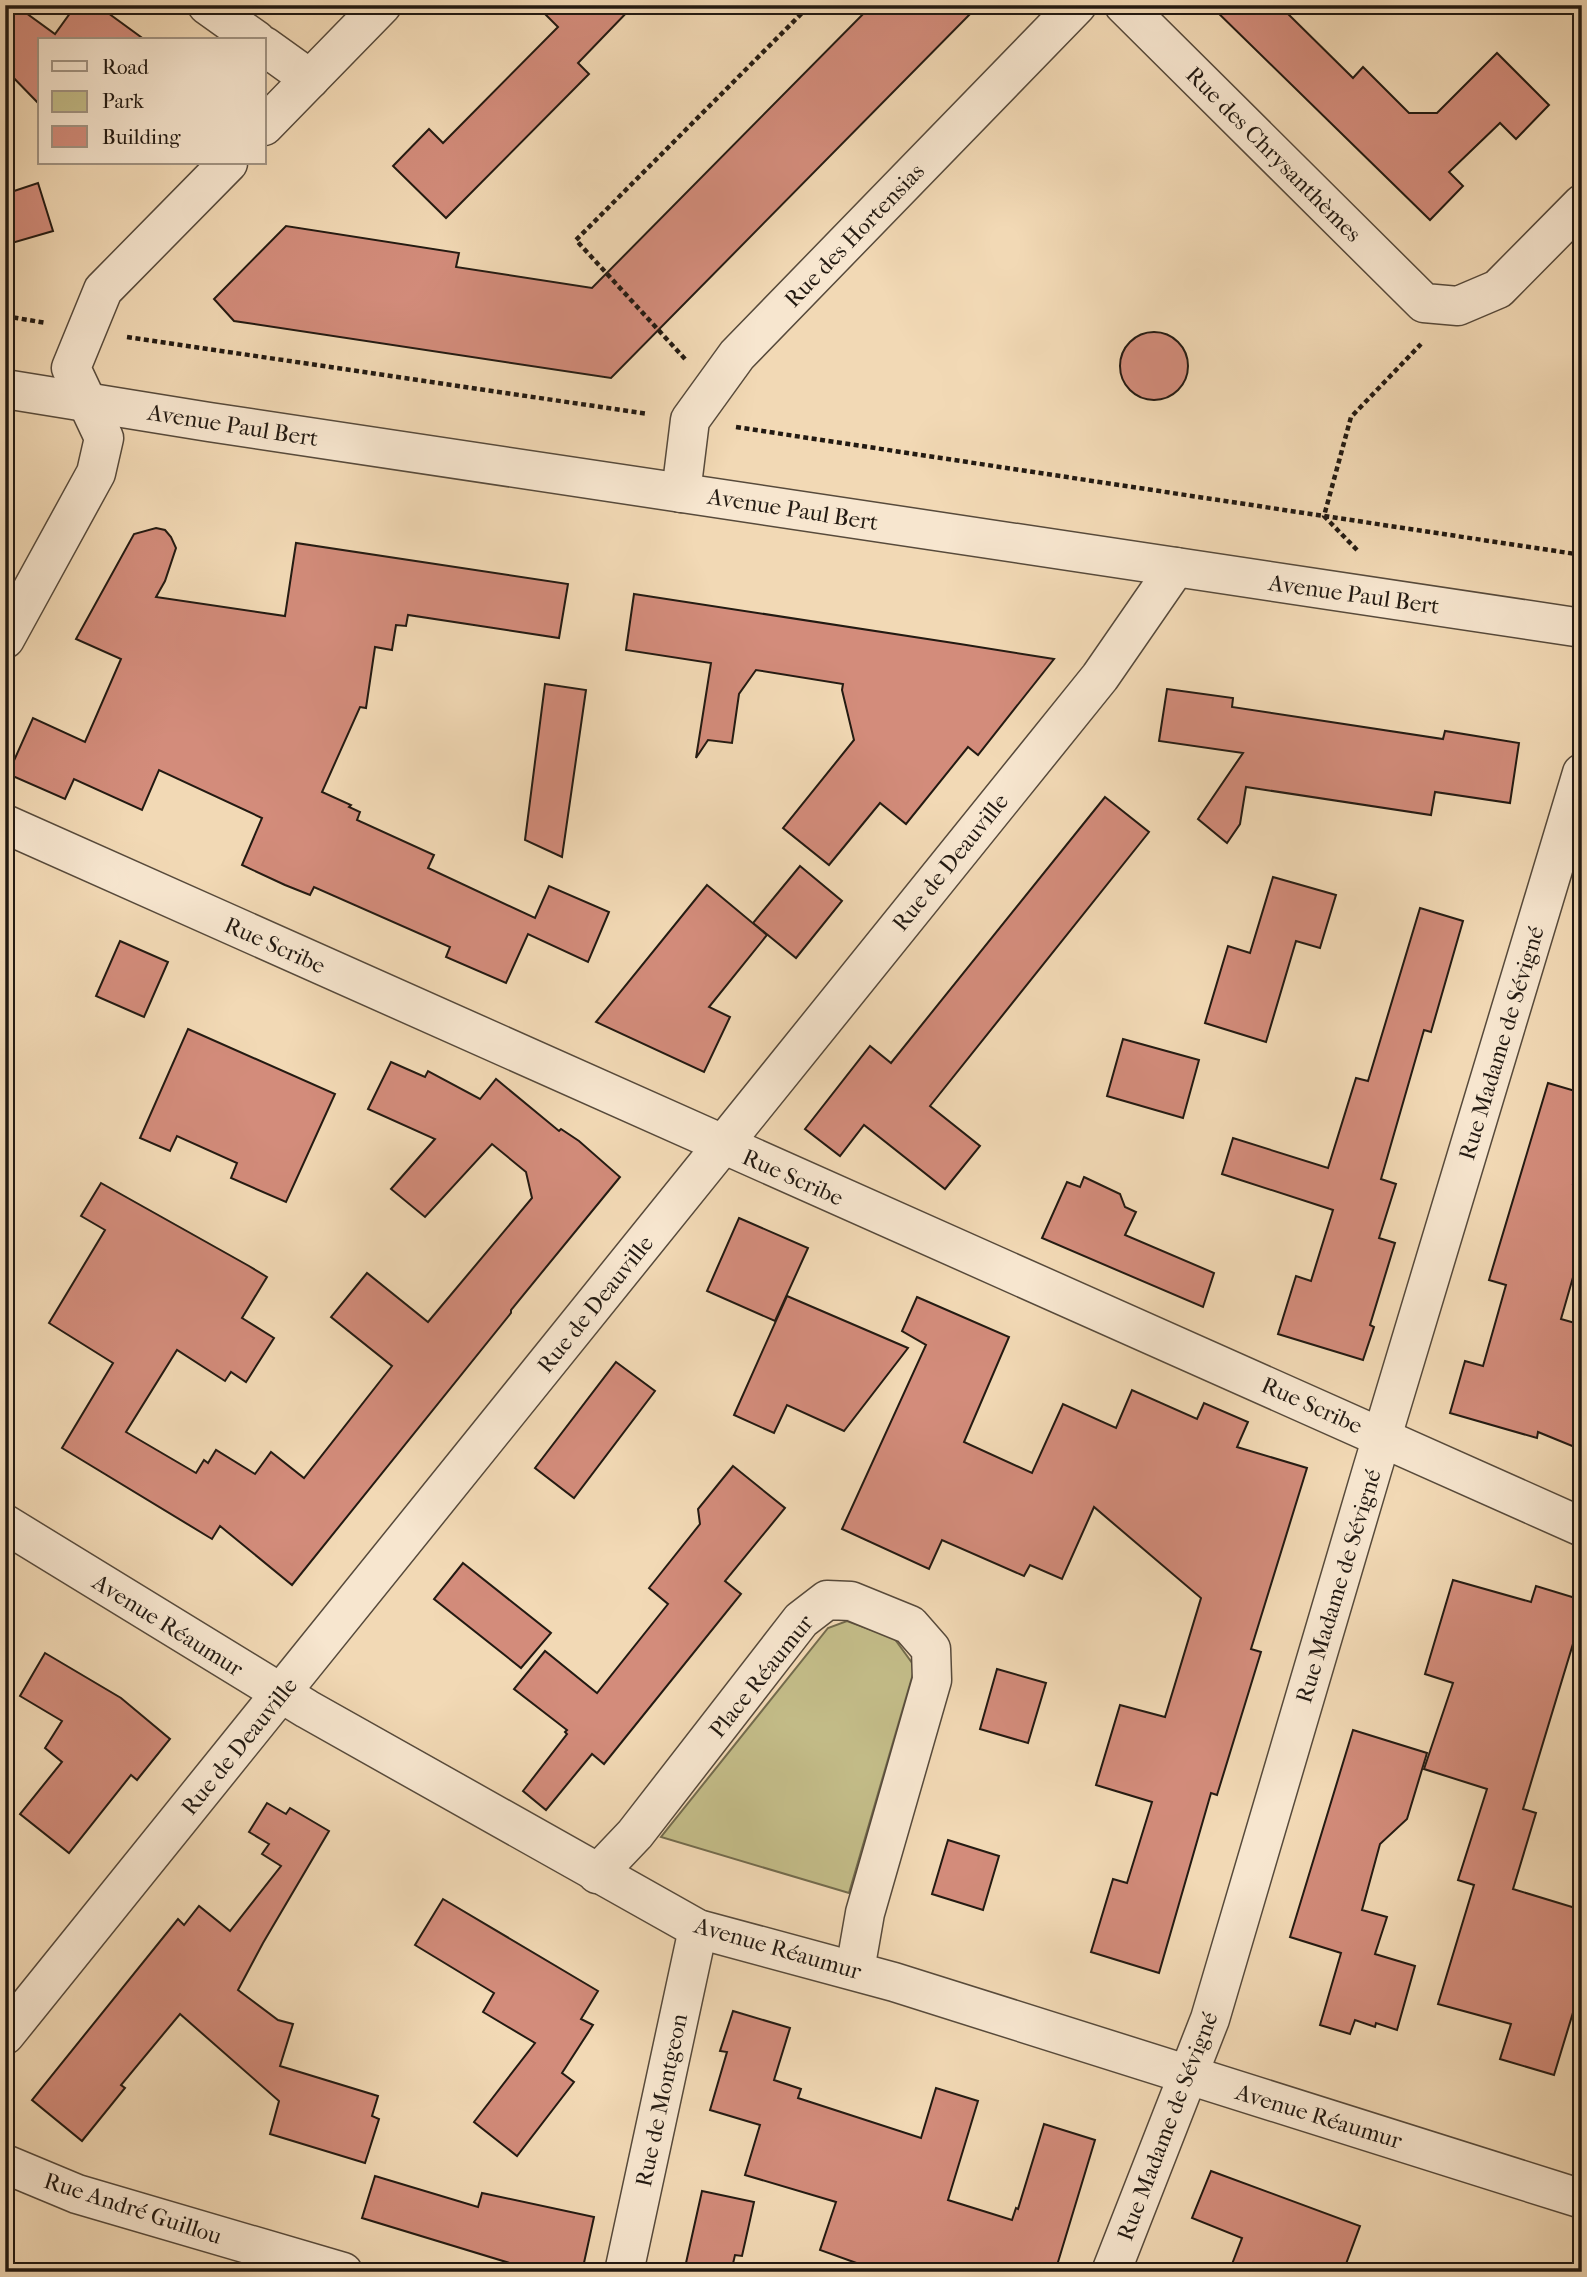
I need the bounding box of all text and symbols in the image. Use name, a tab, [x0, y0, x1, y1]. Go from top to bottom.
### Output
legend	[38, 38, 266, 164]
text: Road	[102, 55, 149, 79]
street label: Rue des Chrysanthèmes	[1180, 61, 1367, 248]
text: Park	[102, 89, 144, 113]
text: Building	[102, 125, 181, 149]
street label: Rue des Hortensias	[779, 158, 930, 313]
street label: Avenue Paul Bert	[145, 399, 320, 452]
street label: Avenue Paul Bert	[705, 483, 880, 536]
street label: Avenue Paul Bert	[1266, 569, 1441, 620]
street label: Rue de Deauville	[887, 788, 1014, 936]
street label: Rue Scribe	[220, 911, 329, 980]
street label: Rue Madame de Sévigné	[1453, 923, 1550, 1163]
street label: Rue Scribe	[738, 1143, 847, 1212]
street label: Rue de Deauville	[532, 1230, 659, 1378]
street label: Rue Scribe	[1257, 1371, 1366, 1440]
street label: Rue Madame de Sévigné	[1290, 1466, 1387, 1706]
street label: Avenue Réaumur	[87, 1568, 248, 1683]
street label: Place Réaumur	[704, 1609, 819, 1743]
street label: Rue de Deauville	[176, 1672, 303, 1820]
street label: Avenue Réaumur	[690, 1911, 865, 1985]
street label: Rue Madame de Sévigné	[1111, 2008, 1224, 2244]
street label: Rue de Montgeon	[630, 2010, 693, 2189]
street label: Avenue Réaumur	[1232, 2078, 1405, 2155]
street label: Rue André Guillou	[41, 2167, 225, 2250]

